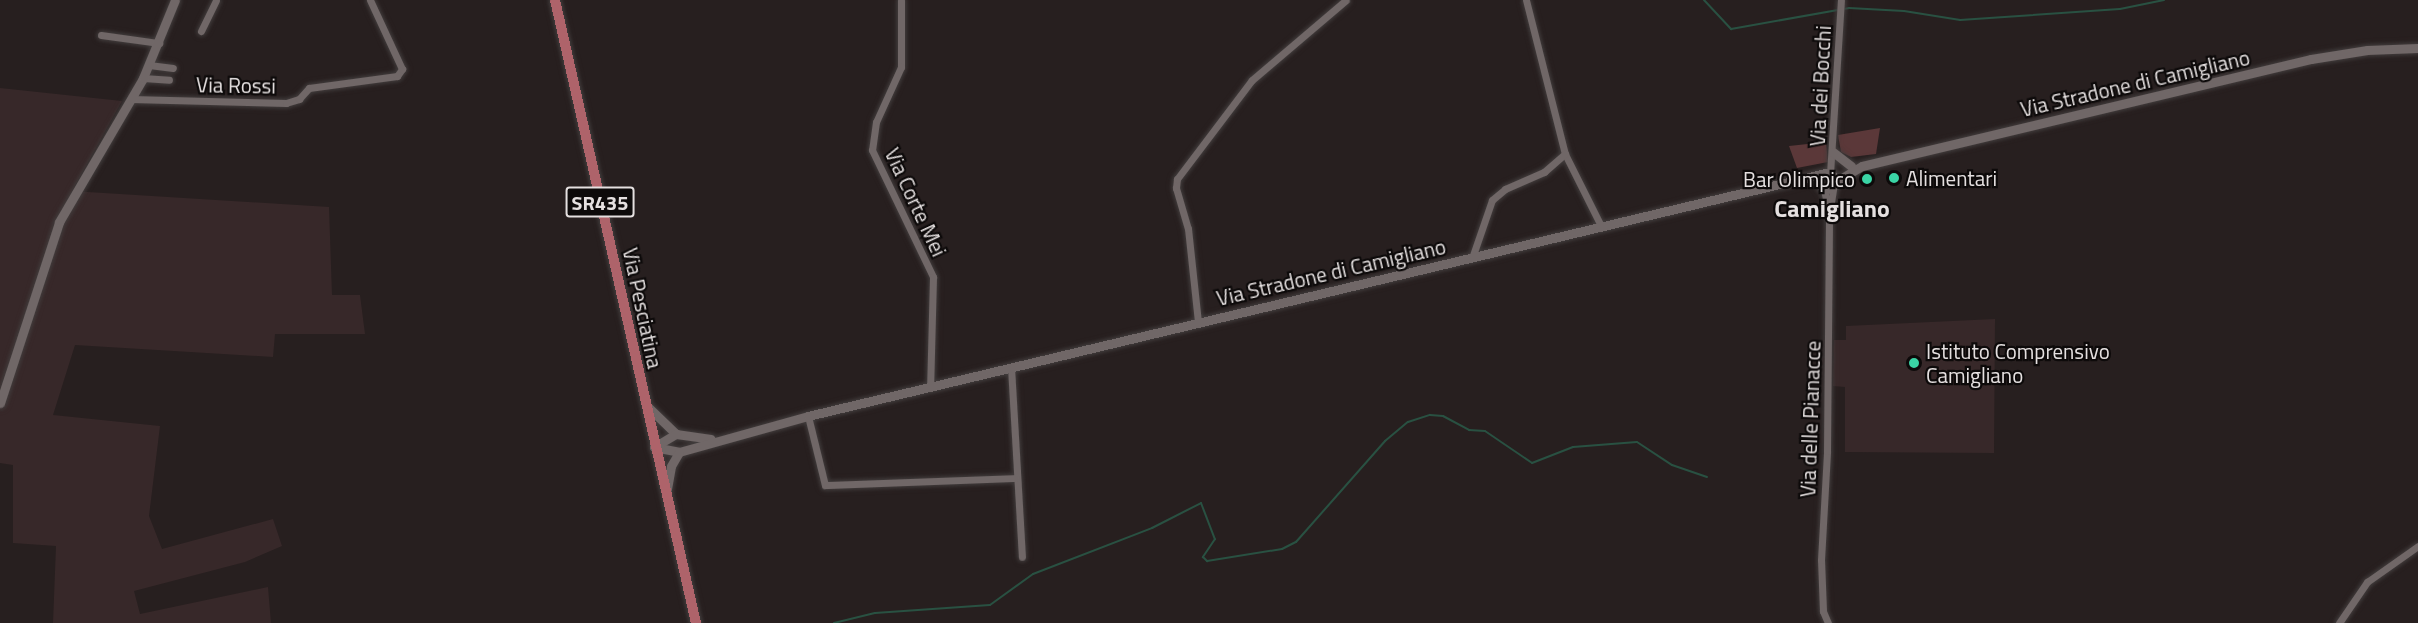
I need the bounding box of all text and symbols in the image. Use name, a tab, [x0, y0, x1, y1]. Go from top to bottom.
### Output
street label: Via dei Bocchi	[1804, 25, 1836, 147]
street label: Via Stradone di Camigliano	[2018, 44, 2252, 122]
street label: Via Rossi	[196, 72, 276, 98]
street label: Via Corte Mei	[880, 144, 952, 260]
place label: Alimentari	[1906, 165, 1997, 191]
place label: Bar Olimpico	[1743, 166, 1855, 192]
marker: Alimentari	[1887, 171, 1901, 185]
marker: Bar Olimpico	[1860, 172, 1874, 186]
road number: SR435	[566, 185, 634, 219]
district label: Camigliano	[1774, 195, 1890, 223]
street label: Via Stradone di Camigliano	[1214, 233, 1448, 311]
street label: Via Pesciatina	[618, 245, 668, 371]
place label: Istituto Comprensivo Camigliano	[1926, 338, 2110, 388]
street label: Via delle Pianacce	[1795, 340, 1825, 498]
marker: Istituto Comprensivo Camigliano	[1907, 356, 1921, 370]

